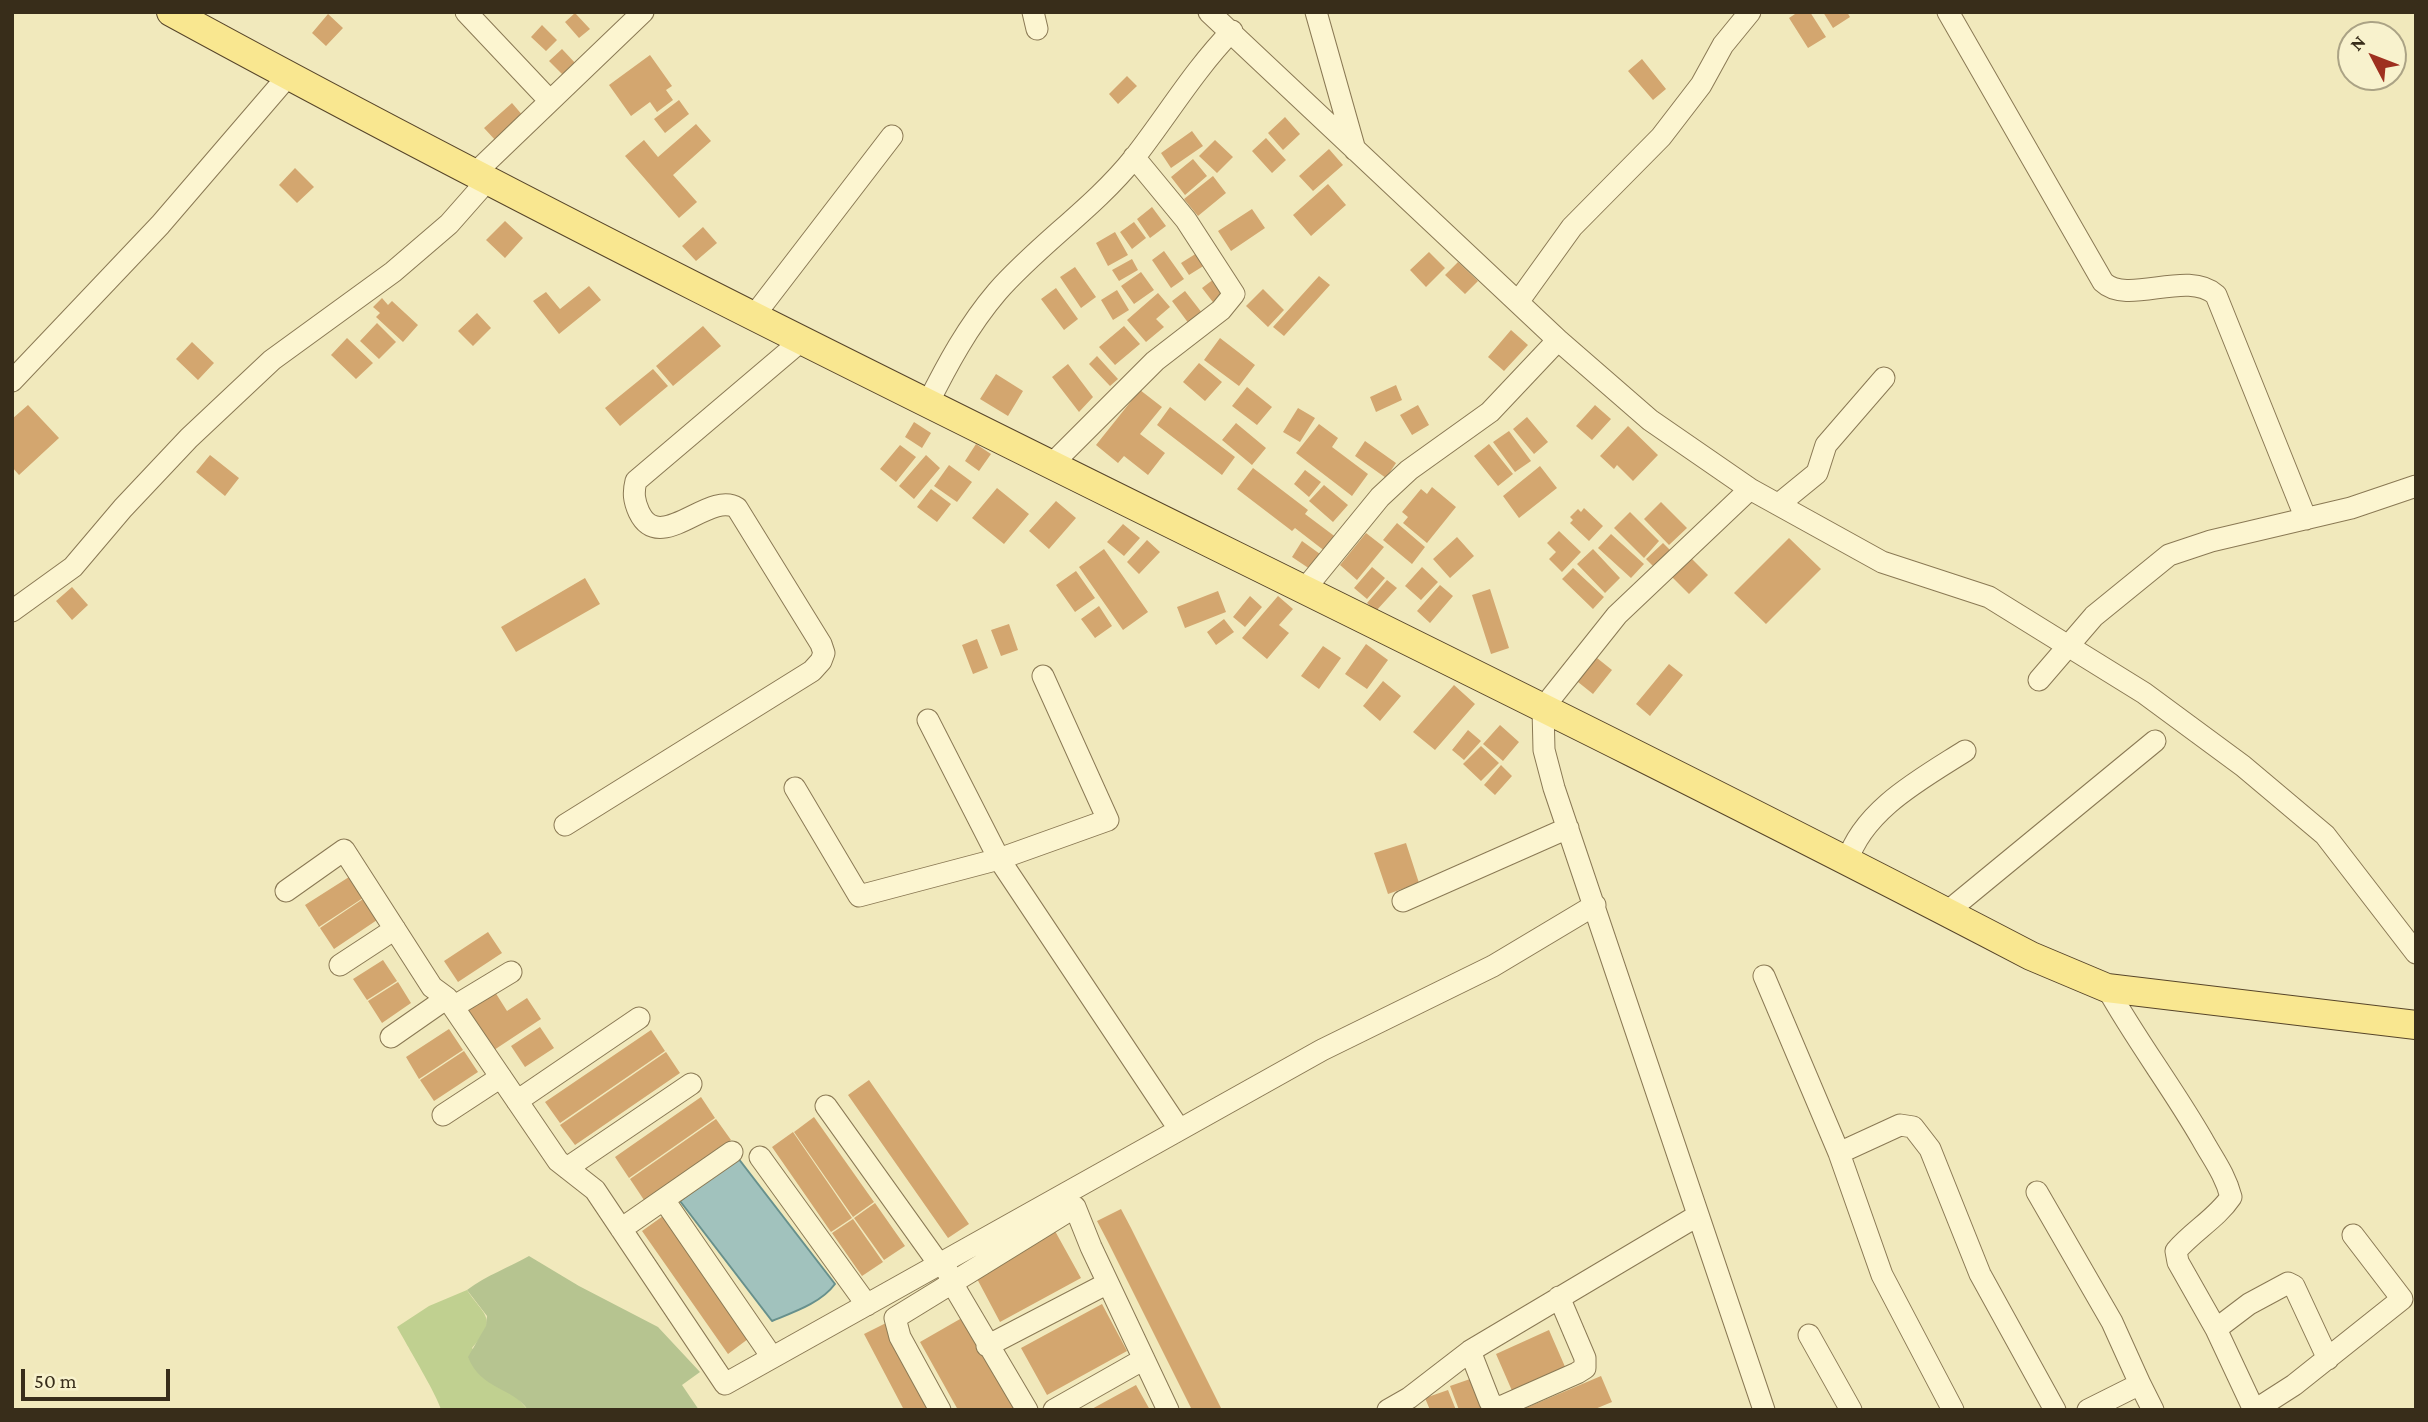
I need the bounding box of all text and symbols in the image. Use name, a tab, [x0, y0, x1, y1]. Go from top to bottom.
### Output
north arrow	[2337, 21, 2407, 91]
text: N	[2345, 31, 2370, 55]
scale bar	[24, 1356, 173, 1400]
text: 50 m	[34, 1369, 77, 1393]

